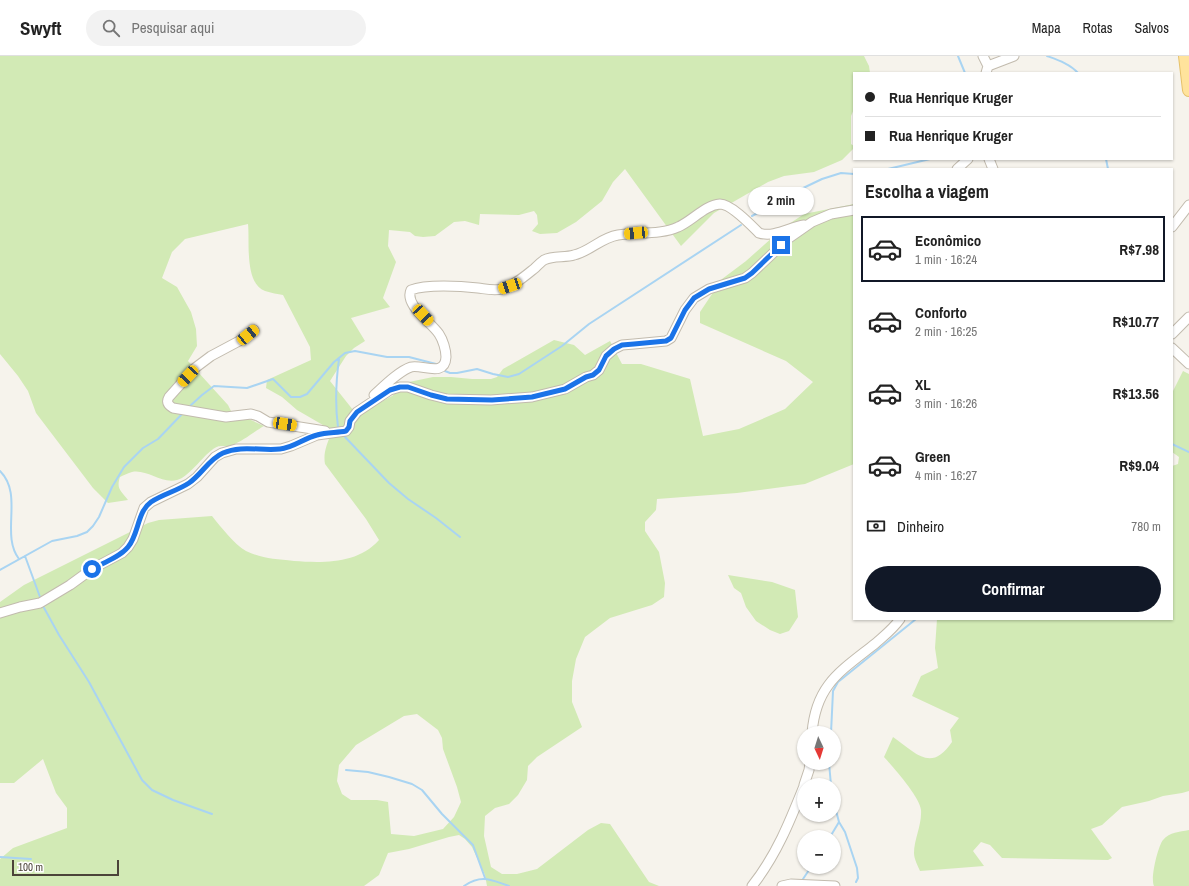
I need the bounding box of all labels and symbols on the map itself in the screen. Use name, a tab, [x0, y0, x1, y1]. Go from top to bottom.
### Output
callout: 2 min	[748, 187, 814, 215]
car	[624, 226, 648, 240]
route end	[772, 236, 790, 254]
car	[497, 277, 523, 295]
car	[410, 302, 436, 328]
car	[235, 323, 261, 347]
car	[175, 363, 201, 389]
car	[272, 416, 298, 432]
route start	[83, 560, 101, 578]
north arrow	[797, 726, 841, 770]
scale bar	[12, 858, 119, 877]

